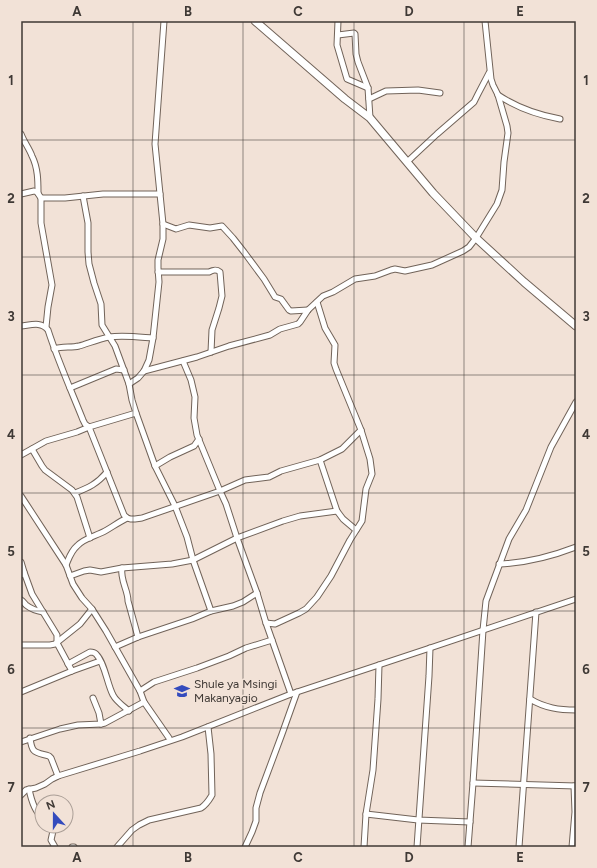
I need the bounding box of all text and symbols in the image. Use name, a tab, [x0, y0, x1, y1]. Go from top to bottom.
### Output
text: A	[72, 4, 82, 19]
text: B	[184, 4, 192, 19]
text: C	[293, 4, 303, 19]
text: D	[404, 4, 414, 19]
text: E	[516, 4, 524, 19]
text: 1	[8, 73, 14, 88]
text: 1	[583, 73, 589, 88]
text: 2	[7, 191, 15, 206]
text: 2	[582, 191, 590, 206]
text: 3	[7, 309, 15, 324]
text: 3	[582, 309, 590, 324]
text: 4	[7, 427, 15, 442]
text: 4	[582, 427, 590, 442]
text: 5	[7, 544, 15, 559]
text: 5	[582, 544, 590, 559]
text: 6	[7, 662, 15, 677]
text: 6	[582, 662, 590, 677]
place label: Shule ya Msingi Makanyagio	[194, 677, 277, 705]
school or university icon: Shule ya Msingi Makanyagio	[173, 682, 191, 700]
text: 7	[7, 780, 15, 795]
text: 7	[582, 780, 590, 795]
north arrow	[34, 794, 74, 834]
text: N	[44, 798, 57, 813]
text: A	[72, 850, 82, 865]
text: B	[184, 850, 192, 865]
text: C	[293, 850, 303, 865]
text: D	[404, 850, 414, 865]
text: E	[516, 850, 524, 865]

